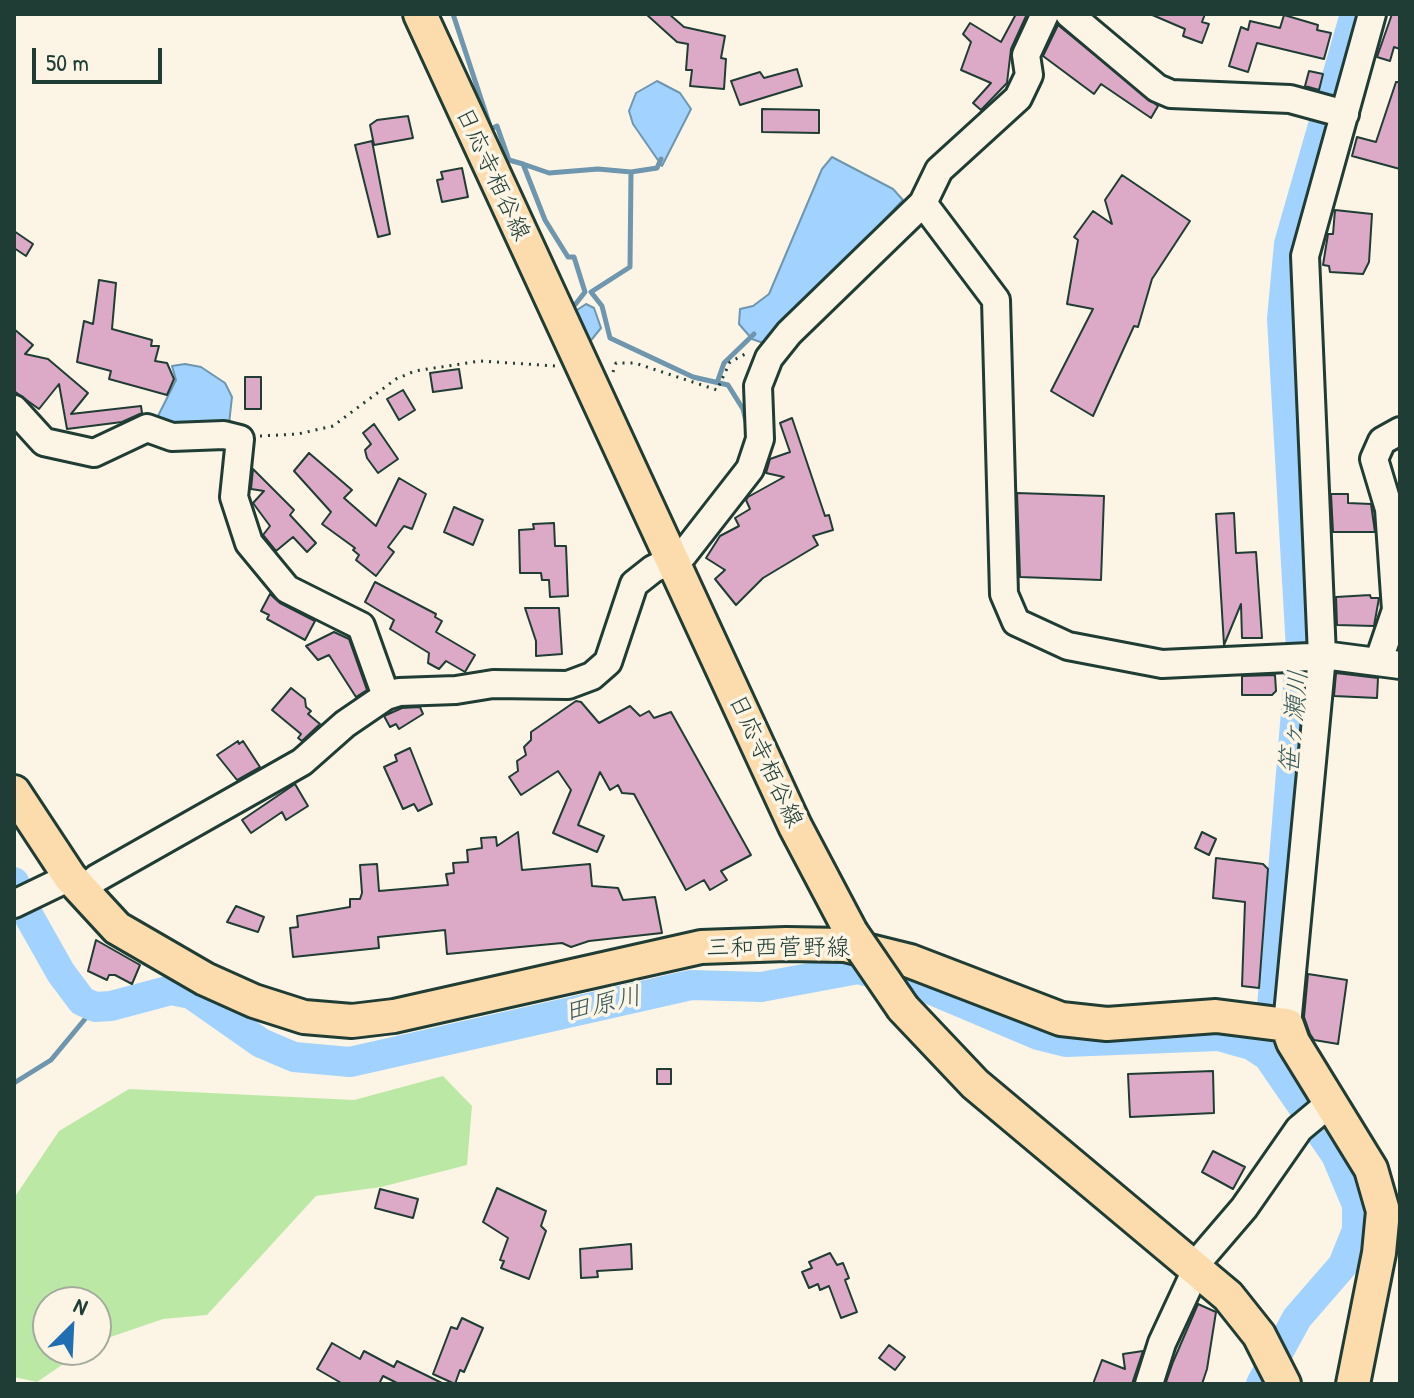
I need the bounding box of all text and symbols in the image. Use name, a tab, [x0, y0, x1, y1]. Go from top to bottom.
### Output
scale bar	[36, 32, 166, 82]
text: 50 m	[46, 46, 89, 78]
street label: 日応寺栢谷線	[449, 103, 535, 245]
water label: 笹ヶ瀬川	[1275, 669, 1315, 775]
street label: 日応寺栢谷線	[722, 690, 808, 832]
street label: 三和西菅野線	[706, 935, 850, 963]
water label: 田原川	[561, 981, 645, 1029]
north arrow	[32, 1286, 112, 1366]
text: N	[69, 1290, 92, 1322]

